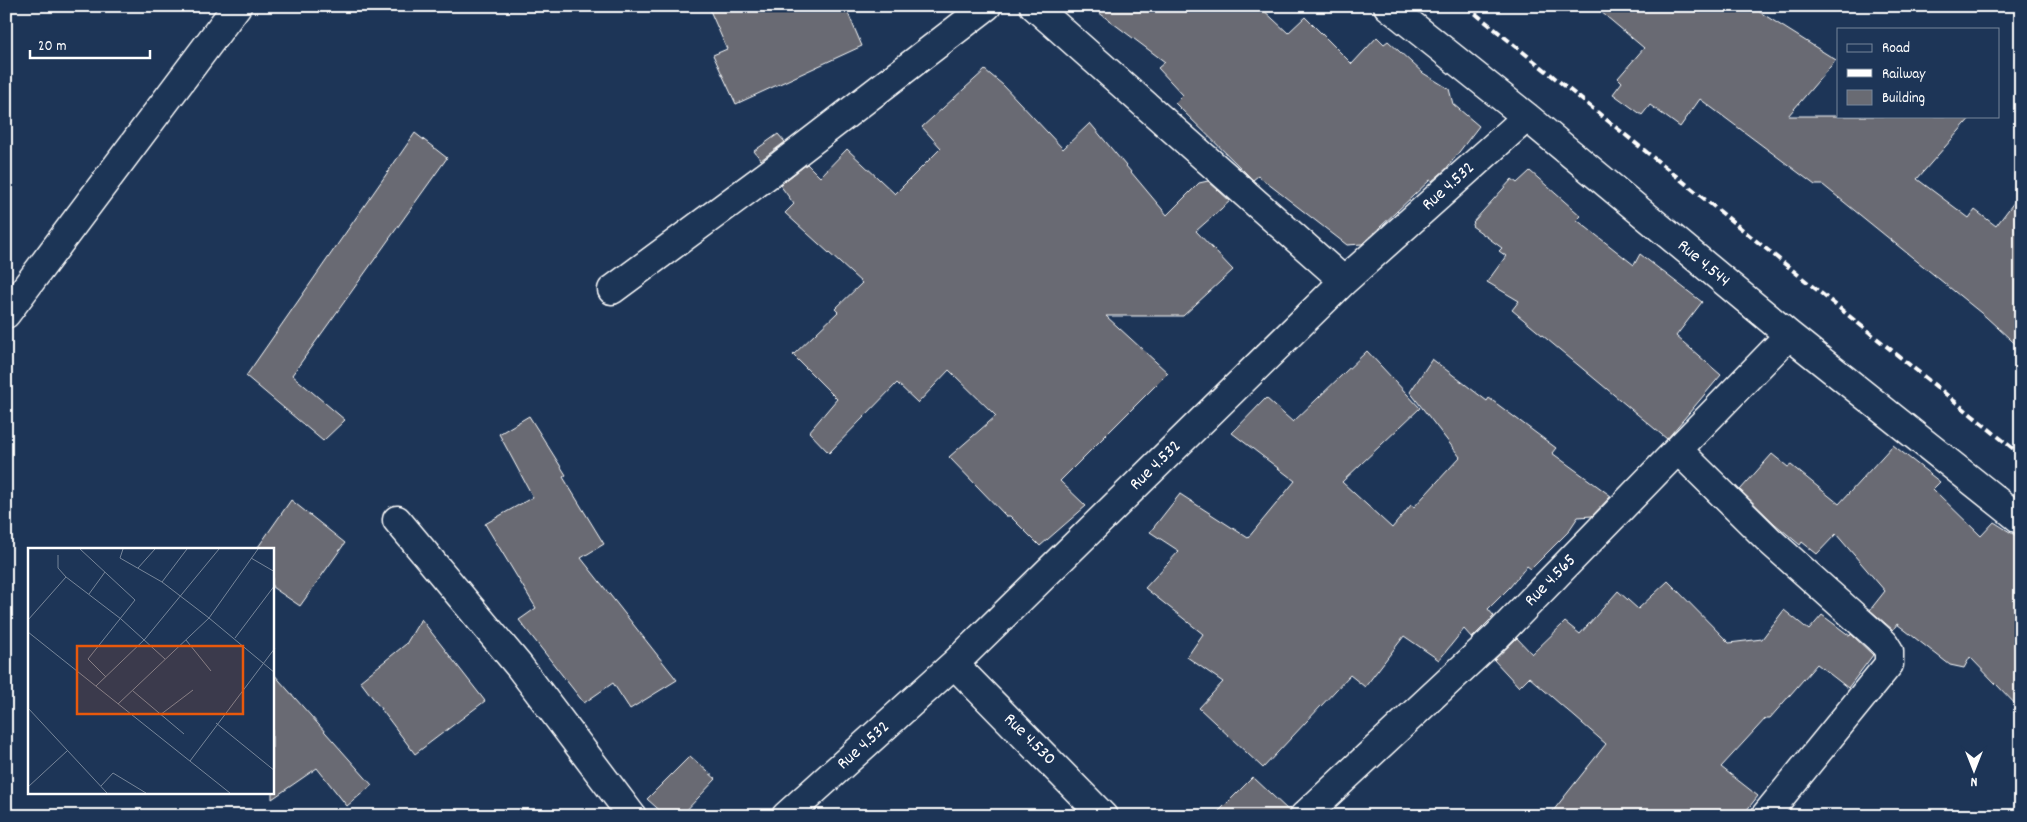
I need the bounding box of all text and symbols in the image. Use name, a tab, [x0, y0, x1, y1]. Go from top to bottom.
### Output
scale bar	[30, 28, 150, 60]
legend	[1837, 28, 2000, 118]
text: 20 m	[38, 36, 66, 58]
text: Road	[1882, 38, 1910, 60]
text: Railway	[1882, 64, 1926, 86]
text: Building	[1882, 88, 1925, 110]
street label: Rue 4.532	[1417, 157, 1481, 217]
street label: Rue 4.544	[1671, 234, 1735, 294]
street label: Rue 4.532	[1125, 435, 1187, 497]
inset map	[28, 548, 274, 794]
street label: Rue 4.565	[1520, 549, 1582, 613]
street label: Rue 4.530	[997, 708, 1061, 772]
street label: Rue 4.532	[832, 716, 896, 776]
north arrow	[1950, 744, 2000, 794]
text: N	[1970, 771, 1977, 791]

